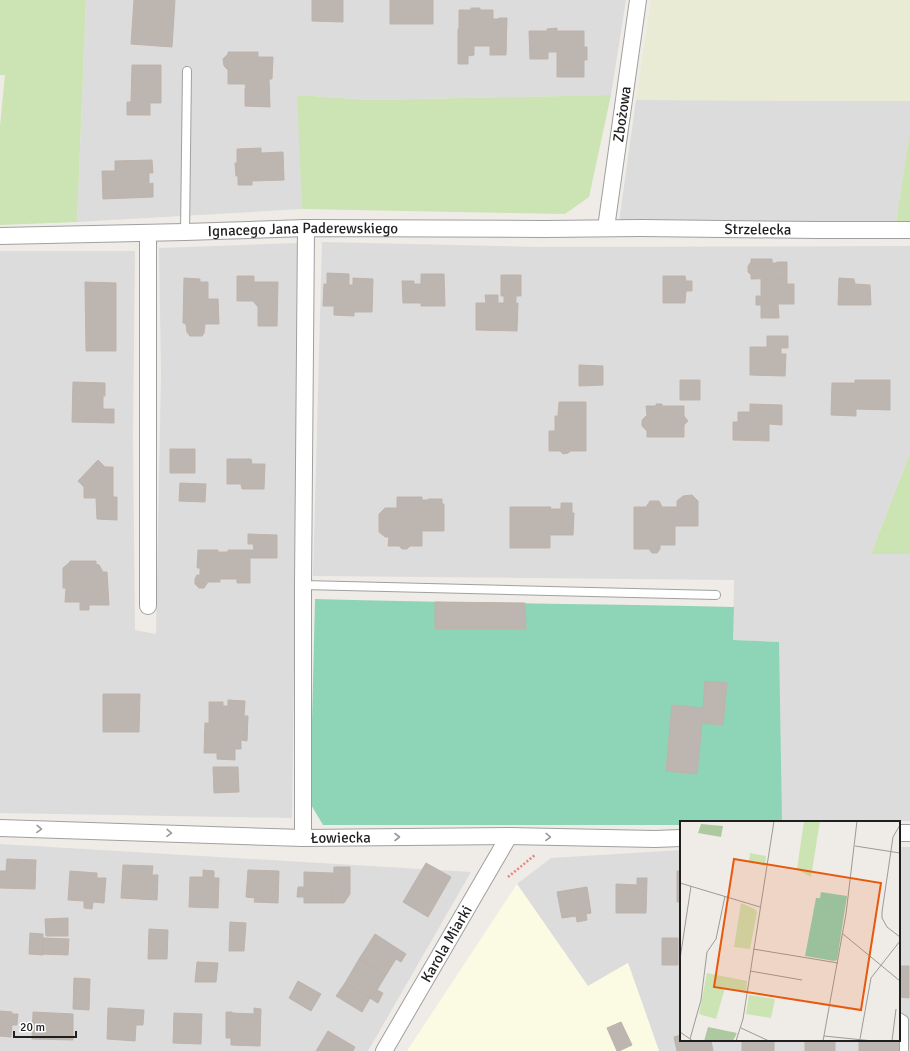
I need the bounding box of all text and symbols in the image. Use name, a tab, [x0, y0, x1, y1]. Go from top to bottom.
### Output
street label: Zbożowa	[609, 85, 635, 143]
street label: Ignacego Jana Paderewskiego	[207, 219, 398, 240]
street label: Strzelecka	[724, 220, 792, 239]
inset map	[680, 821, 900, 1041]
one-way arrow	[36, 825, 42, 833]
street label: Łowiecka	[311, 828, 371, 847]
one-way arrow	[166, 829, 172, 837]
one-way arrow	[394, 833, 400, 841]
one-way arrow	[545, 833, 551, 841]
street label: Karola Miarki	[417, 902, 476, 985]
scale bar	[14, 1013, 76, 1039]
text: 20 m	[20, 1020, 45, 1035]

